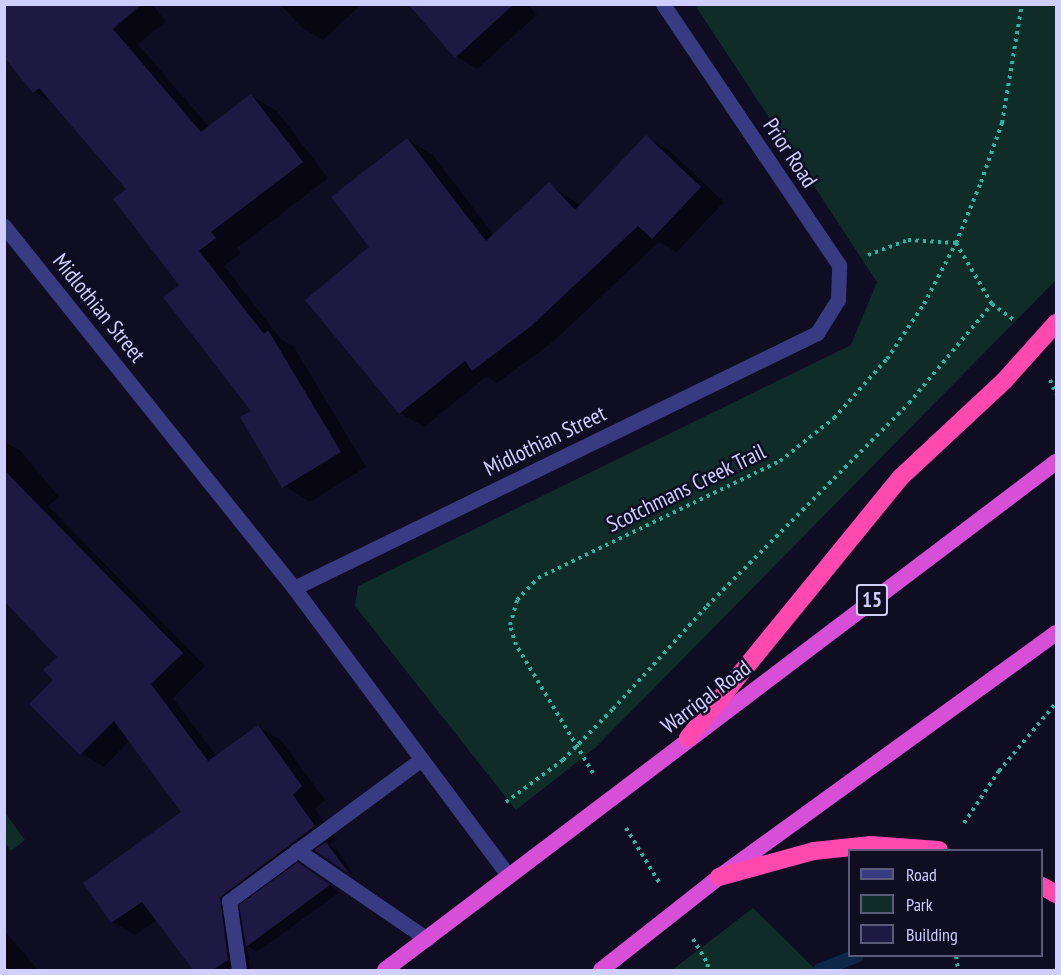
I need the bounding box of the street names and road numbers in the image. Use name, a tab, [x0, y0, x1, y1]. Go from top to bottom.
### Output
street label: Prior Road	[757, 113, 823, 193]
street label: Midlothian Street	[47, 248, 151, 368]
street label: Midlothian Street	[480, 400, 610, 482]
street label: Scotchmans Creek Trail	[602, 438, 770, 538]
road number: 15	[856, 582, 888, 618]
street label: Warrigal Road	[656, 655, 756, 739]

